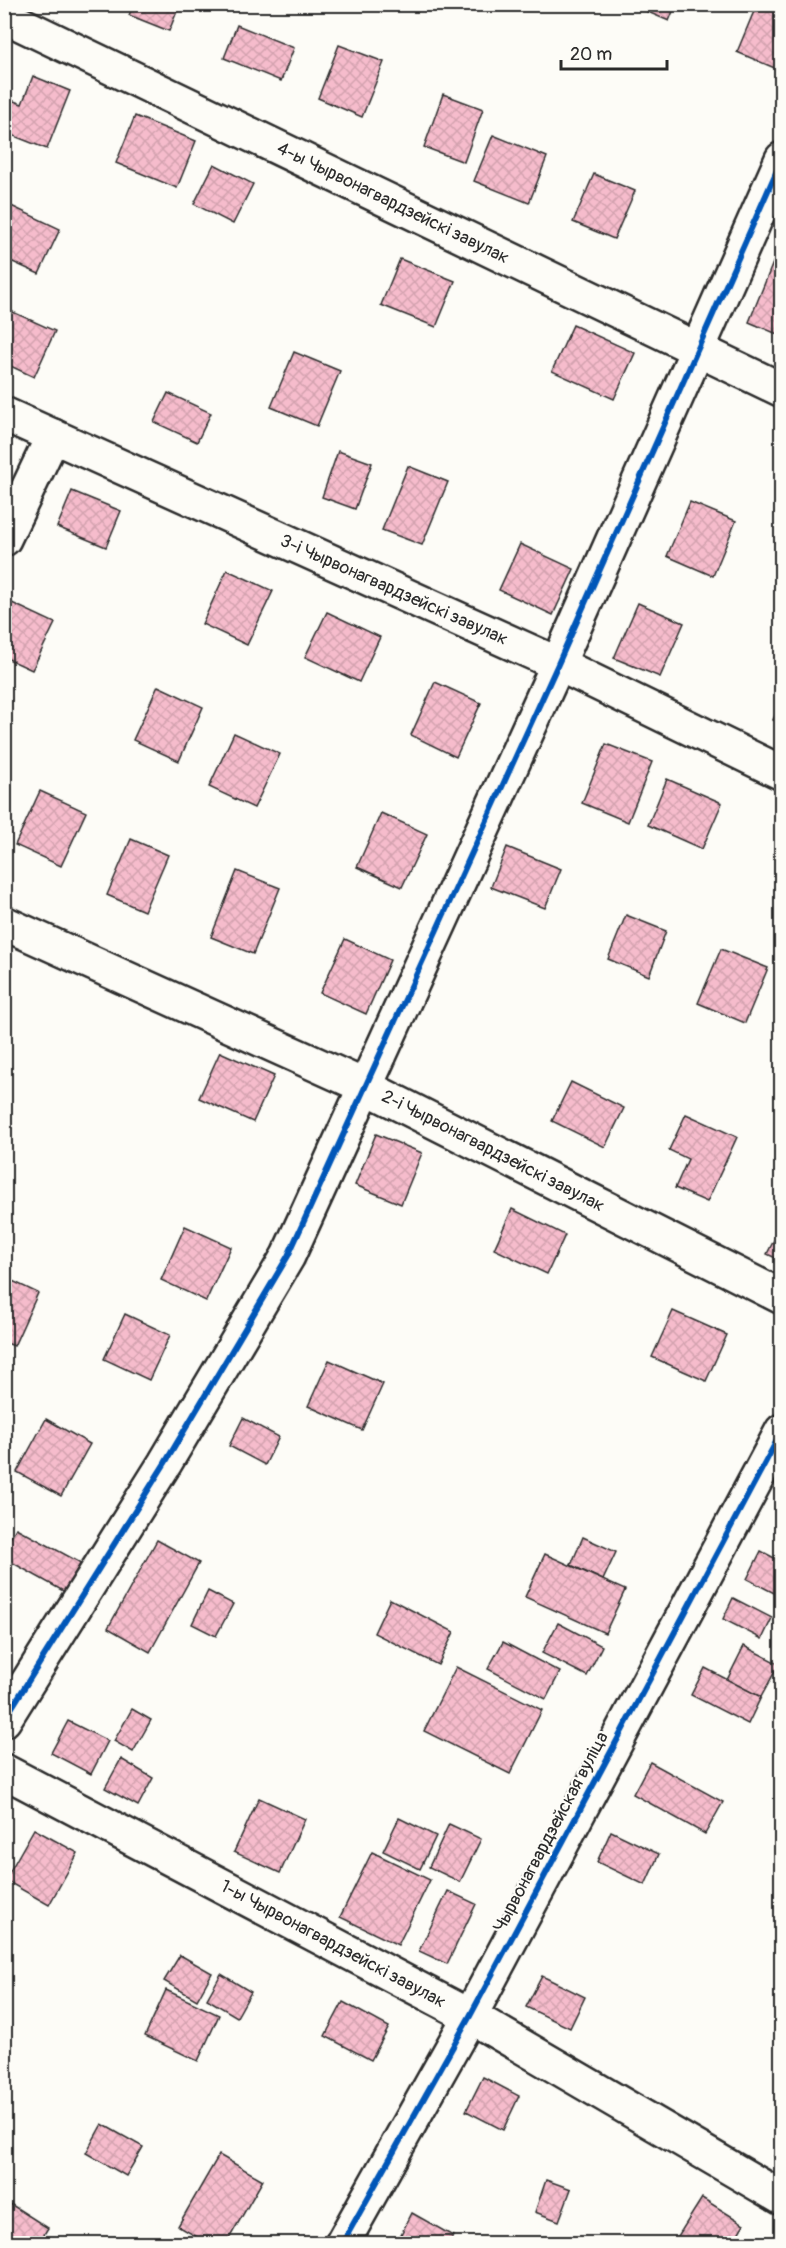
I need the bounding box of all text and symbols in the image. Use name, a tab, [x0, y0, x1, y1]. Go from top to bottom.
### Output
scale bar	[561, 33, 668, 71]
text: 20 m	[570, 43, 612, 66]
street label: 4-ы Чырвонагвардзейскі завулак	[273, 137, 513, 269]
street label: 3-і Чырвонагвардзейскі завулак	[277, 529, 511, 651]
street label: 2-і Чырвонагвардзейскі завулак	[378, 1085, 608, 1217]
street label: Чырвонагвардзейская вуліца	[488, 1728, 614, 1936]
street label: 1-ы Чырвонагвардзейскі завулак	[216, 1875, 450, 2013]

